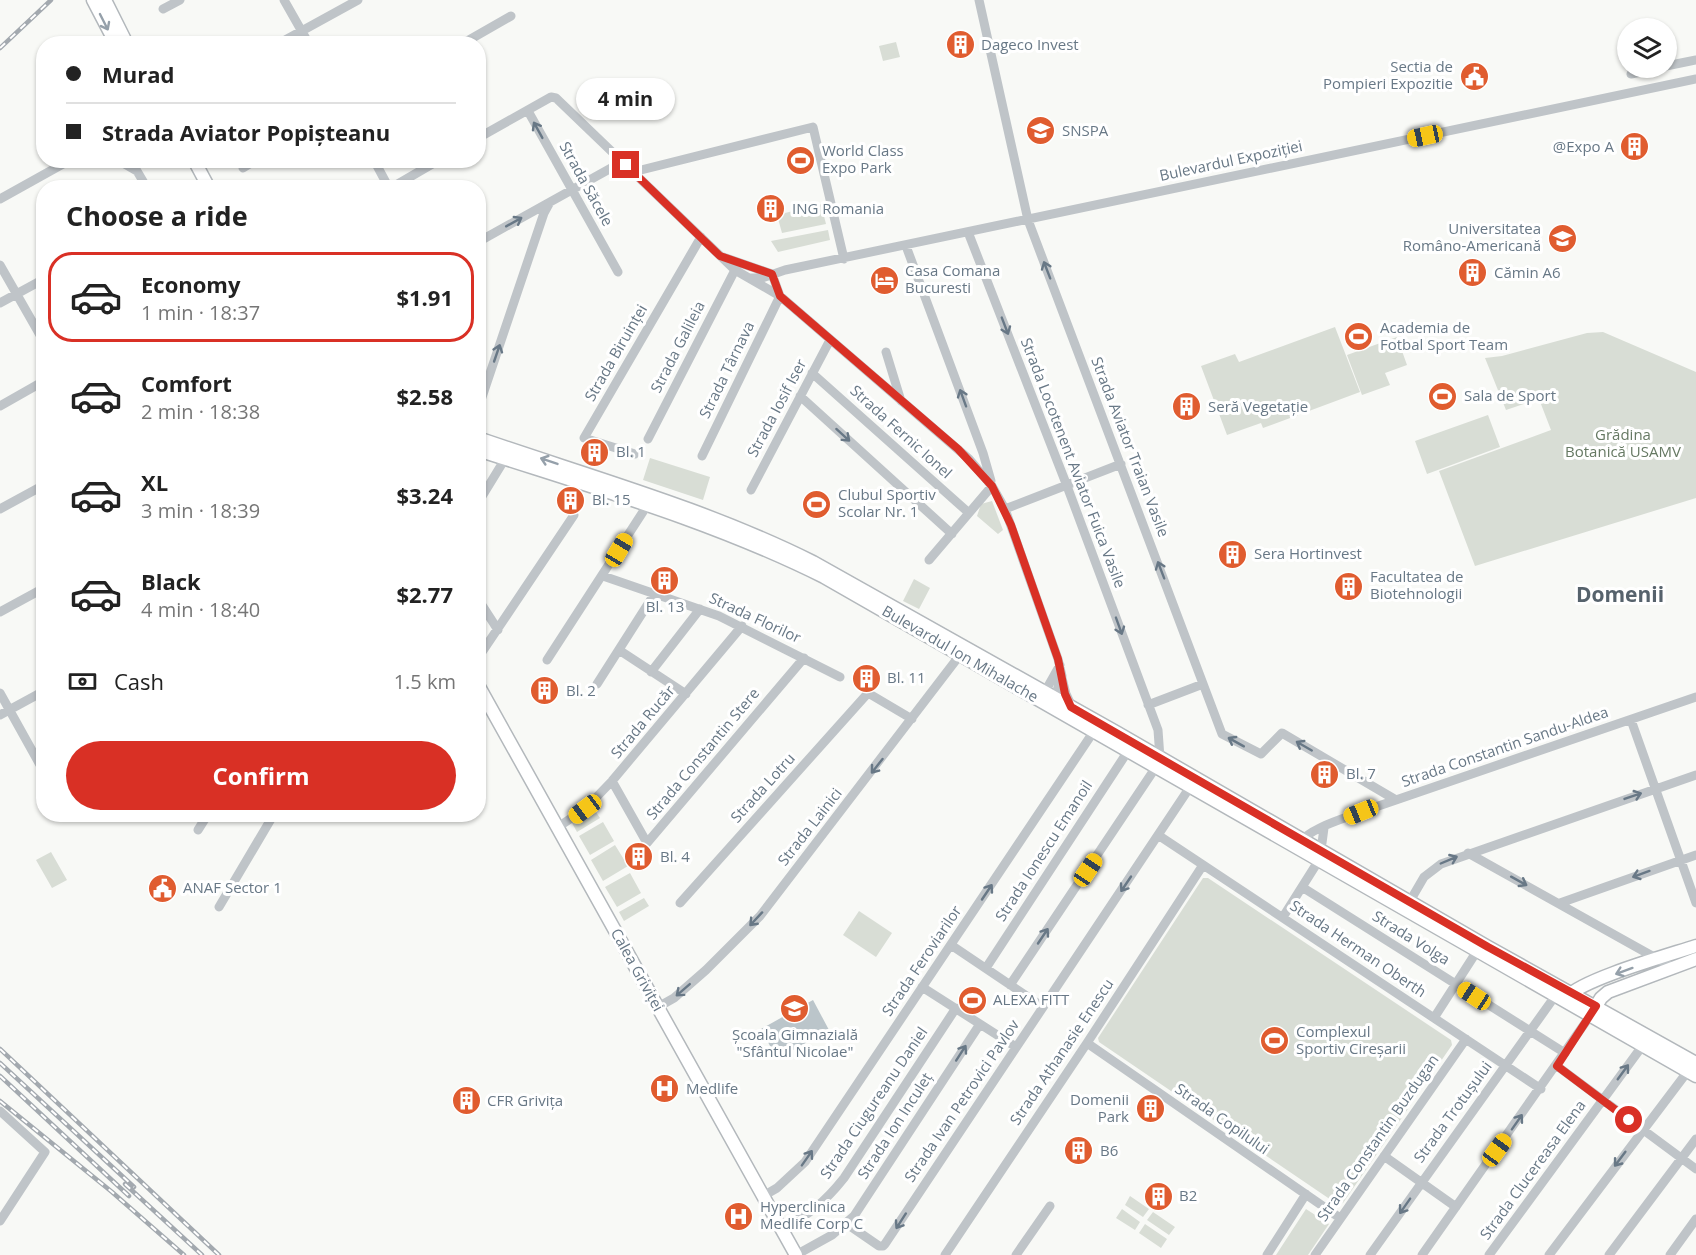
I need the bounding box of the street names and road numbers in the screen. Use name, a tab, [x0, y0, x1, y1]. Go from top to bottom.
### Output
street label: Bulevardul Expoziției	[1157, 135, 1304, 185]
street label: Strada Săcele	[555, 138, 618, 229]
street label: Strada Galileia	[645, 297, 709, 396]
street label: Strada Biruinței	[579, 300, 651, 405]
street label: Strada Târnava	[694, 318, 758, 421]
street label: Strada Locotenent Aviator Fuica Vasile	[1017, 335, 1131, 591]
street label: Strada Aviator Traian Vasile	[1087, 354, 1175, 540]
street label: Strada Iosif Iser	[742, 355, 810, 460]
street label: Strada Fernic Ionel	[847, 380, 957, 482]
street label: Strada Florilor	[706, 587, 804, 647]
street label: Bulevardul Ion Mihalache	[879, 600, 1042, 706]
street label: Strada Rucăr	[606, 681, 679, 762]
street label: Strada Constantin Stere	[641, 683, 763, 823]
street label: Strada Constantin Sandu-Aldea	[1399, 701, 1611, 791]
street label: Strada Lotru	[726, 748, 799, 826]
street label: Strada Ionescu Emanoil	[990, 776, 1096, 925]
street label: Strada Lainici	[773, 783, 846, 869]
street label: Strada Herman Oberth	[1287, 895, 1431, 1001]
street label: Strada Feroviarilor	[877, 901, 966, 1020]
street label: Strada Volga	[1369, 905, 1454, 969]
street label: Calea Griviței	[607, 924, 669, 1015]
street label: Strada Athanasie Enescu	[1005, 975, 1118, 1128]
street label: Strada Ivan Petrovici Pavlov	[899, 1015, 1023, 1186]
street label: Strada Ciugureanu Daniel	[815, 1023, 931, 1182]
street label: Strada Constantin Buzdugan	[1312, 1050, 1443, 1225]
street label: Strada Trotușului	[1409, 1057, 1496, 1166]
street label: Strada Ion Inculeț	[852, 1068, 936, 1183]
street label: Strada Copilului	[1172, 1078, 1274, 1158]
street label: Strada Clucereasa Elena	[1475, 1096, 1590, 1243]

